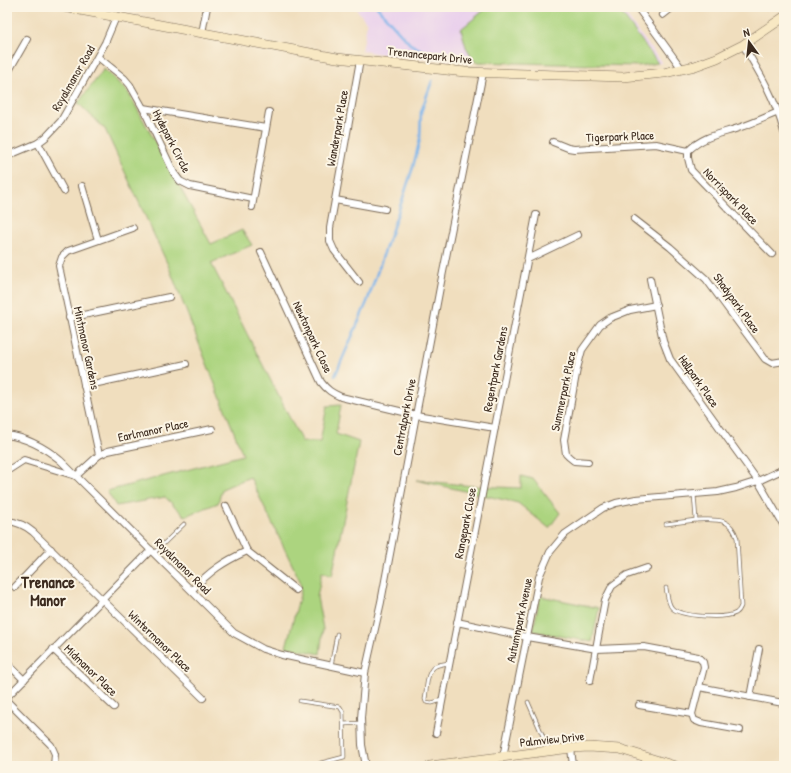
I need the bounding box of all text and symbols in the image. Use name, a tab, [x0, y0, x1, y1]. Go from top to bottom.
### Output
north arrow	[729, 22, 769, 62]
text: N	[742, 25, 751, 40]
street label: Royalmanor Road	[47, 42, 99, 114]
street label: Trenancepark Drive	[387, 42, 473, 68]
street label: Wanderpark Place	[322, 88, 352, 167]
street label: Hydepark Circle	[149, 106, 195, 176]
street label: Tigerpark Place	[586, 126, 655, 146]
street label: Norrispark Place	[700, 164, 763, 228]
street label: Shadypark Place	[709, 270, 765, 337]
street label: Newtonpark Close	[289, 298, 337, 376]
street label: Mintmanor Gardens	[70, 305, 104, 391]
street label: Regentpark Gardens	[478, 324, 512, 413]
street label: Summerpark Place	[546, 349, 580, 433]
street label: Hallpark Place	[675, 351, 724, 411]
street label: Centralpark Drive	[388, 377, 420, 457]
street label: Earlmanor Place	[116, 414, 190, 446]
street label: Rangepark Close	[450, 486, 480, 560]
street label: Royalmanor Road	[151, 534, 215, 598]
district label: Trenance Manor	[20, 571, 75, 611]
street label: Autumnpark Avenue	[502, 576, 536, 664]
street label: Wintermanor Place	[124, 606, 196, 676]
street label: Midmanor Place	[61, 640, 122, 700]
street label: Palmview Drive	[519, 727, 585, 751]

